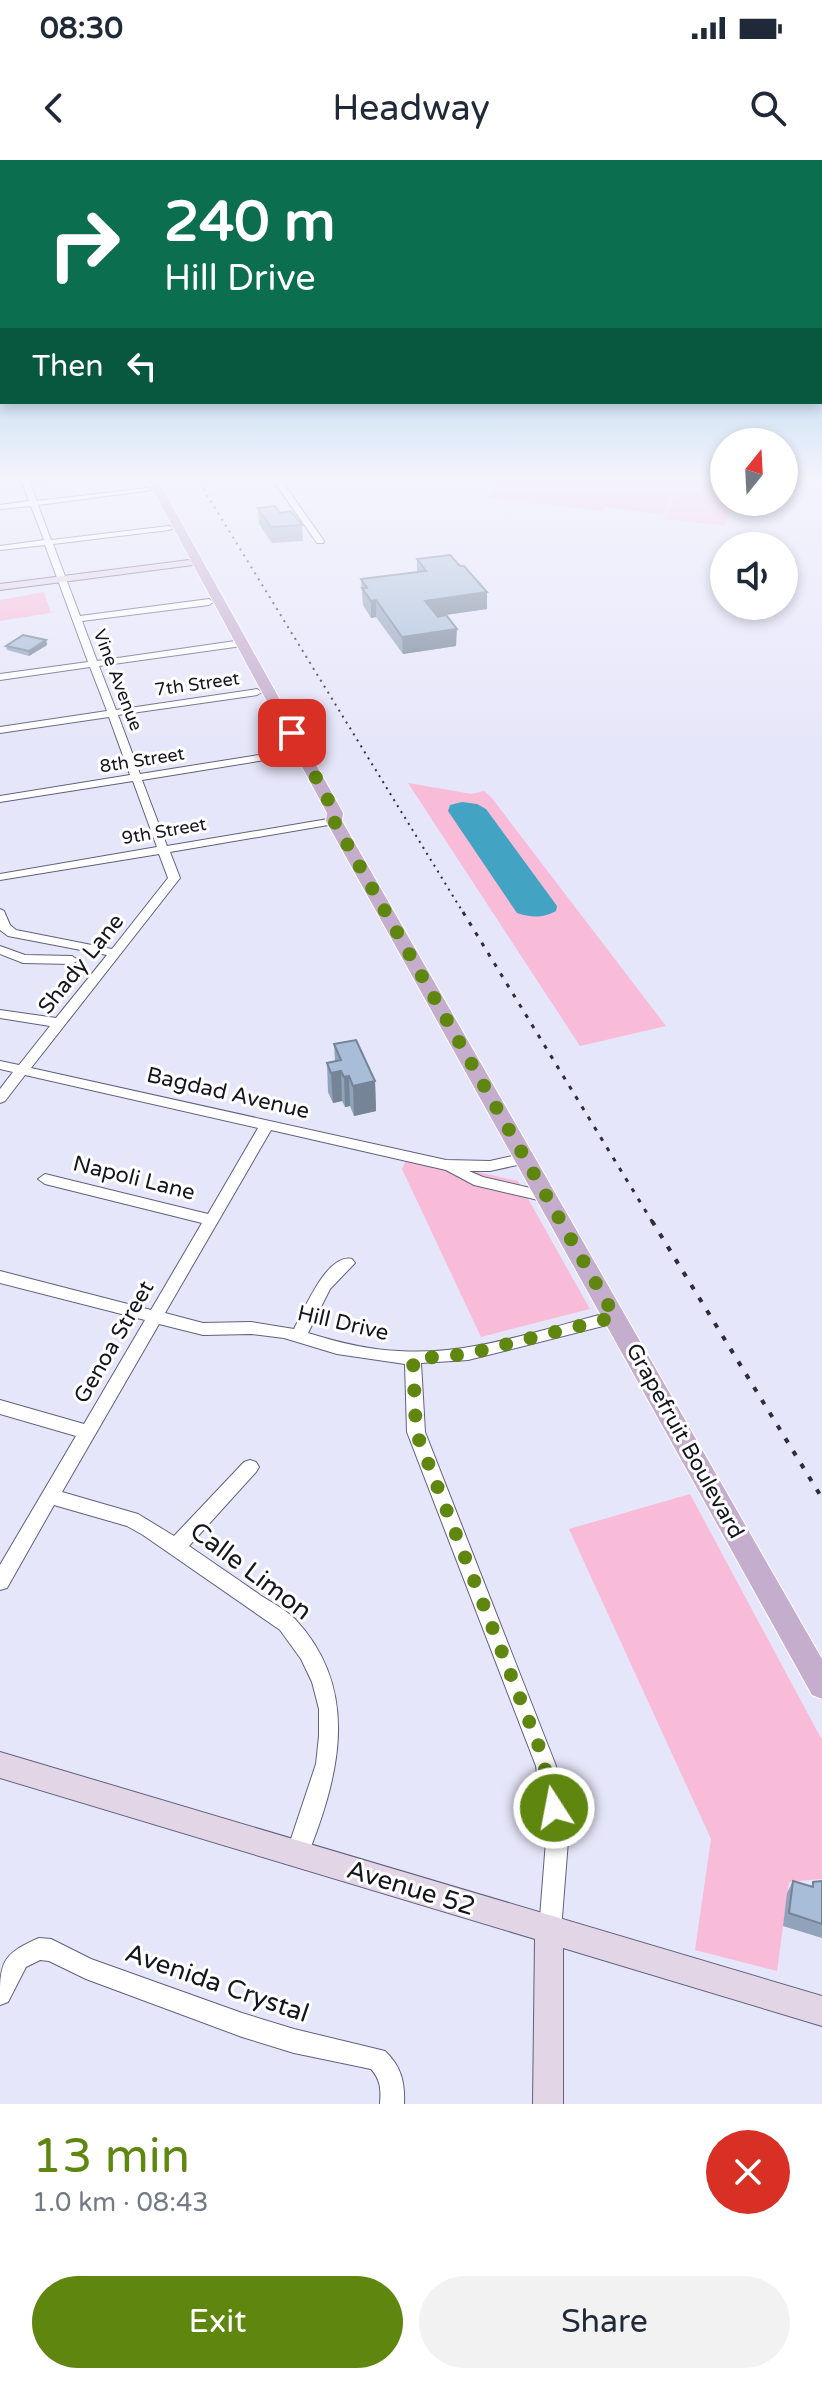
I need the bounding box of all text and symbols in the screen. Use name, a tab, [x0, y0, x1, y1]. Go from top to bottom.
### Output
text: 08:30	[40, 10, 123, 47]
icon: back	[32, 86, 76, 130]
icon: search	[746, 86, 790, 130]
text: Headway	[332, 87, 490, 130]
text: 240 m	[164, 189, 335, 256]
icon: right	[32, 192, 136, 296]
text: Hill Drive	[164, 257, 316, 300]
icon: left	[120, 344, 164, 388]
text: Then	[32, 348, 104, 385]
north arrow	[710, 428, 798, 516]
map controls	[710, 428, 798, 620]
button: sound	[710, 532, 798, 620]
street label: Vine Avenue	[89, 626, 147, 734]
street label: 7th Street	[153, 667, 241, 701]
pin	[258, 699, 326, 767]
icon: arrive	[270, 711, 314, 755]
street label: 8th Street	[98, 742, 186, 778]
street label: 9th Street	[120, 813, 208, 849]
street label: Shady Lane	[33, 909, 129, 1019]
street label: Bagdad Avenue	[144, 1062, 312, 1124]
street label: Napoli Lane	[70, 1150, 198, 1206]
street label: Genoa Street	[69, 1276, 159, 1408]
street label: Hill Drive	[295, 1300, 391, 1346]
street label: Grapefruit Boulevard	[620, 1339, 750, 1543]
street label: Calle Limon	[184, 1515, 318, 1627]
position arrow	[512, 1766, 596, 1850]
street label: Avenue 52	[343, 1854, 479, 1922]
street label: Avenida Crystal	[121, 1937, 313, 2029]
text: 13 min	[32, 2128, 190, 2186]
button: close	[706, 2130, 790, 2214]
text: 1.0 km · 08:43	[32, 2187, 209, 2218]
button: Exit	[32, 2276, 403, 2368]
button: Share	[419, 2276, 790, 2368]

